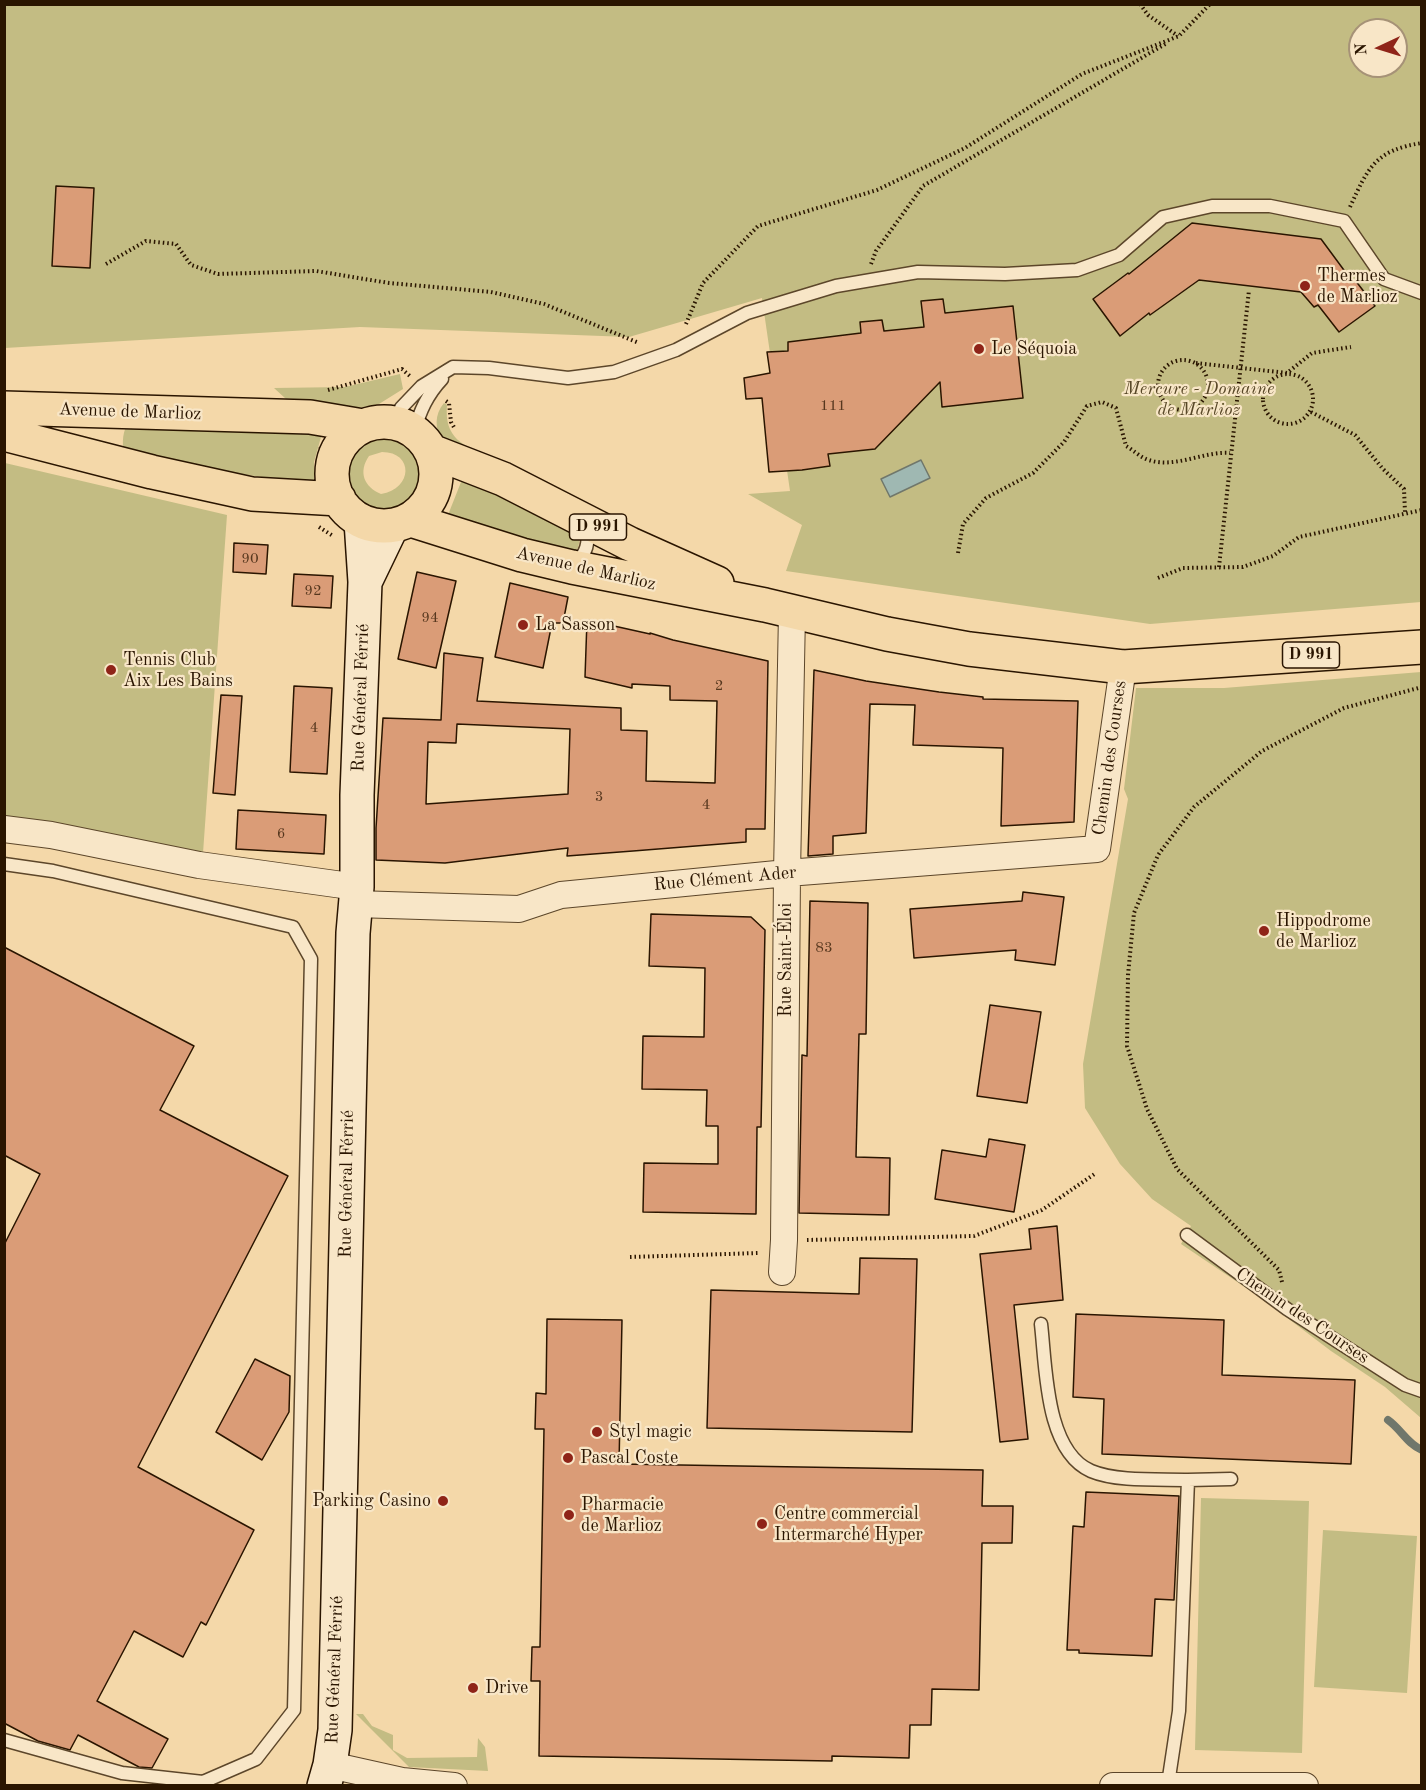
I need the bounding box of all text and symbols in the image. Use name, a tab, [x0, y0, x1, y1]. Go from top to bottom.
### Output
north arrow	[1348, 18, 1408, 78]
text: N	[1354, 42, 1370, 56]
place label: Thermes de Marlioz	[1317, 265, 1398, 308]
marker: Thermes de Marlioz	[1298, 279, 1312, 293]
place label: Le Séquoia	[991, 338, 1077, 360]
marker: Le Séquoia	[972, 342, 986, 356]
park label: Mercure - Domaine de Marlioz	[1124, 378, 1274, 420]
house number: 111	[820, 397, 846, 415]
street label: Avenue de Marlioz	[58, 399, 202, 425]
road number: D 991	[570, 514, 626, 540]
street label: Avenue de Marlioz	[514, 542, 658, 596]
house number: 90	[241, 550, 259, 568]
house number: 92	[304, 582, 322, 600]
house number: 94	[421, 609, 439, 627]
place label: La Sasson	[535, 614, 615, 636]
marker: La Sasson	[516, 618, 530, 632]
street label: Rue Général Férrié	[348, 624, 374, 772]
road number: D 991	[1282, 642, 1340, 668]
place label: Tennis Club Aix Les Bains	[123, 649, 233, 692]
marker: Tennis Club Aix Les Bains	[104, 663, 118, 677]
house number: 2	[715, 677, 723, 695]
street label: Chemin des Courses	[1088, 679, 1132, 837]
house number: 4	[310, 719, 318, 737]
house number: 3	[595, 788, 603, 806]
house number: 4	[702, 796, 710, 814]
house number: 6	[277, 825, 285, 843]
street label: Rue Clément Ader	[653, 862, 797, 896]
street label: Rue Saint-Éloi	[775, 903, 797, 1017]
place label: Hippodrome de Marlioz	[1276, 910, 1371, 952]
marker: Hippodrome de Marlioz	[1257, 924, 1271, 938]
house number: 83	[815, 939, 833, 957]
street label: Rue Général Férrié	[335, 1110, 359, 1258]
street label: Chemin des Courses	[1231, 1263, 1373, 1369]
place label: Styl magic	[609, 1421, 692, 1443]
marker: Styl magic	[590, 1425, 604, 1439]
place label: Pascal Coste	[580, 1447, 678, 1469]
marker: Pascal Coste	[561, 1451, 575, 1465]
place label: Parking Casino	[312, 1490, 431, 1512]
marker: Parking Casino	[436, 1494, 450, 1508]
place label: Pharmacie de Marlioz	[581, 1494, 663, 1537]
place label: Centre commercial Intermarché Hyper	[774, 1503, 923, 1546]
marker: Pharmacie de Marlioz	[562, 1508, 576, 1522]
marker: Centre commercial Intermarché Hyper	[755, 1517, 769, 1531]
street label: Rue Général Férrié	[322, 1596, 348, 1744]
place label: Drive	[485, 1677, 528, 1699]
marker: Drive	[466, 1681, 480, 1695]

